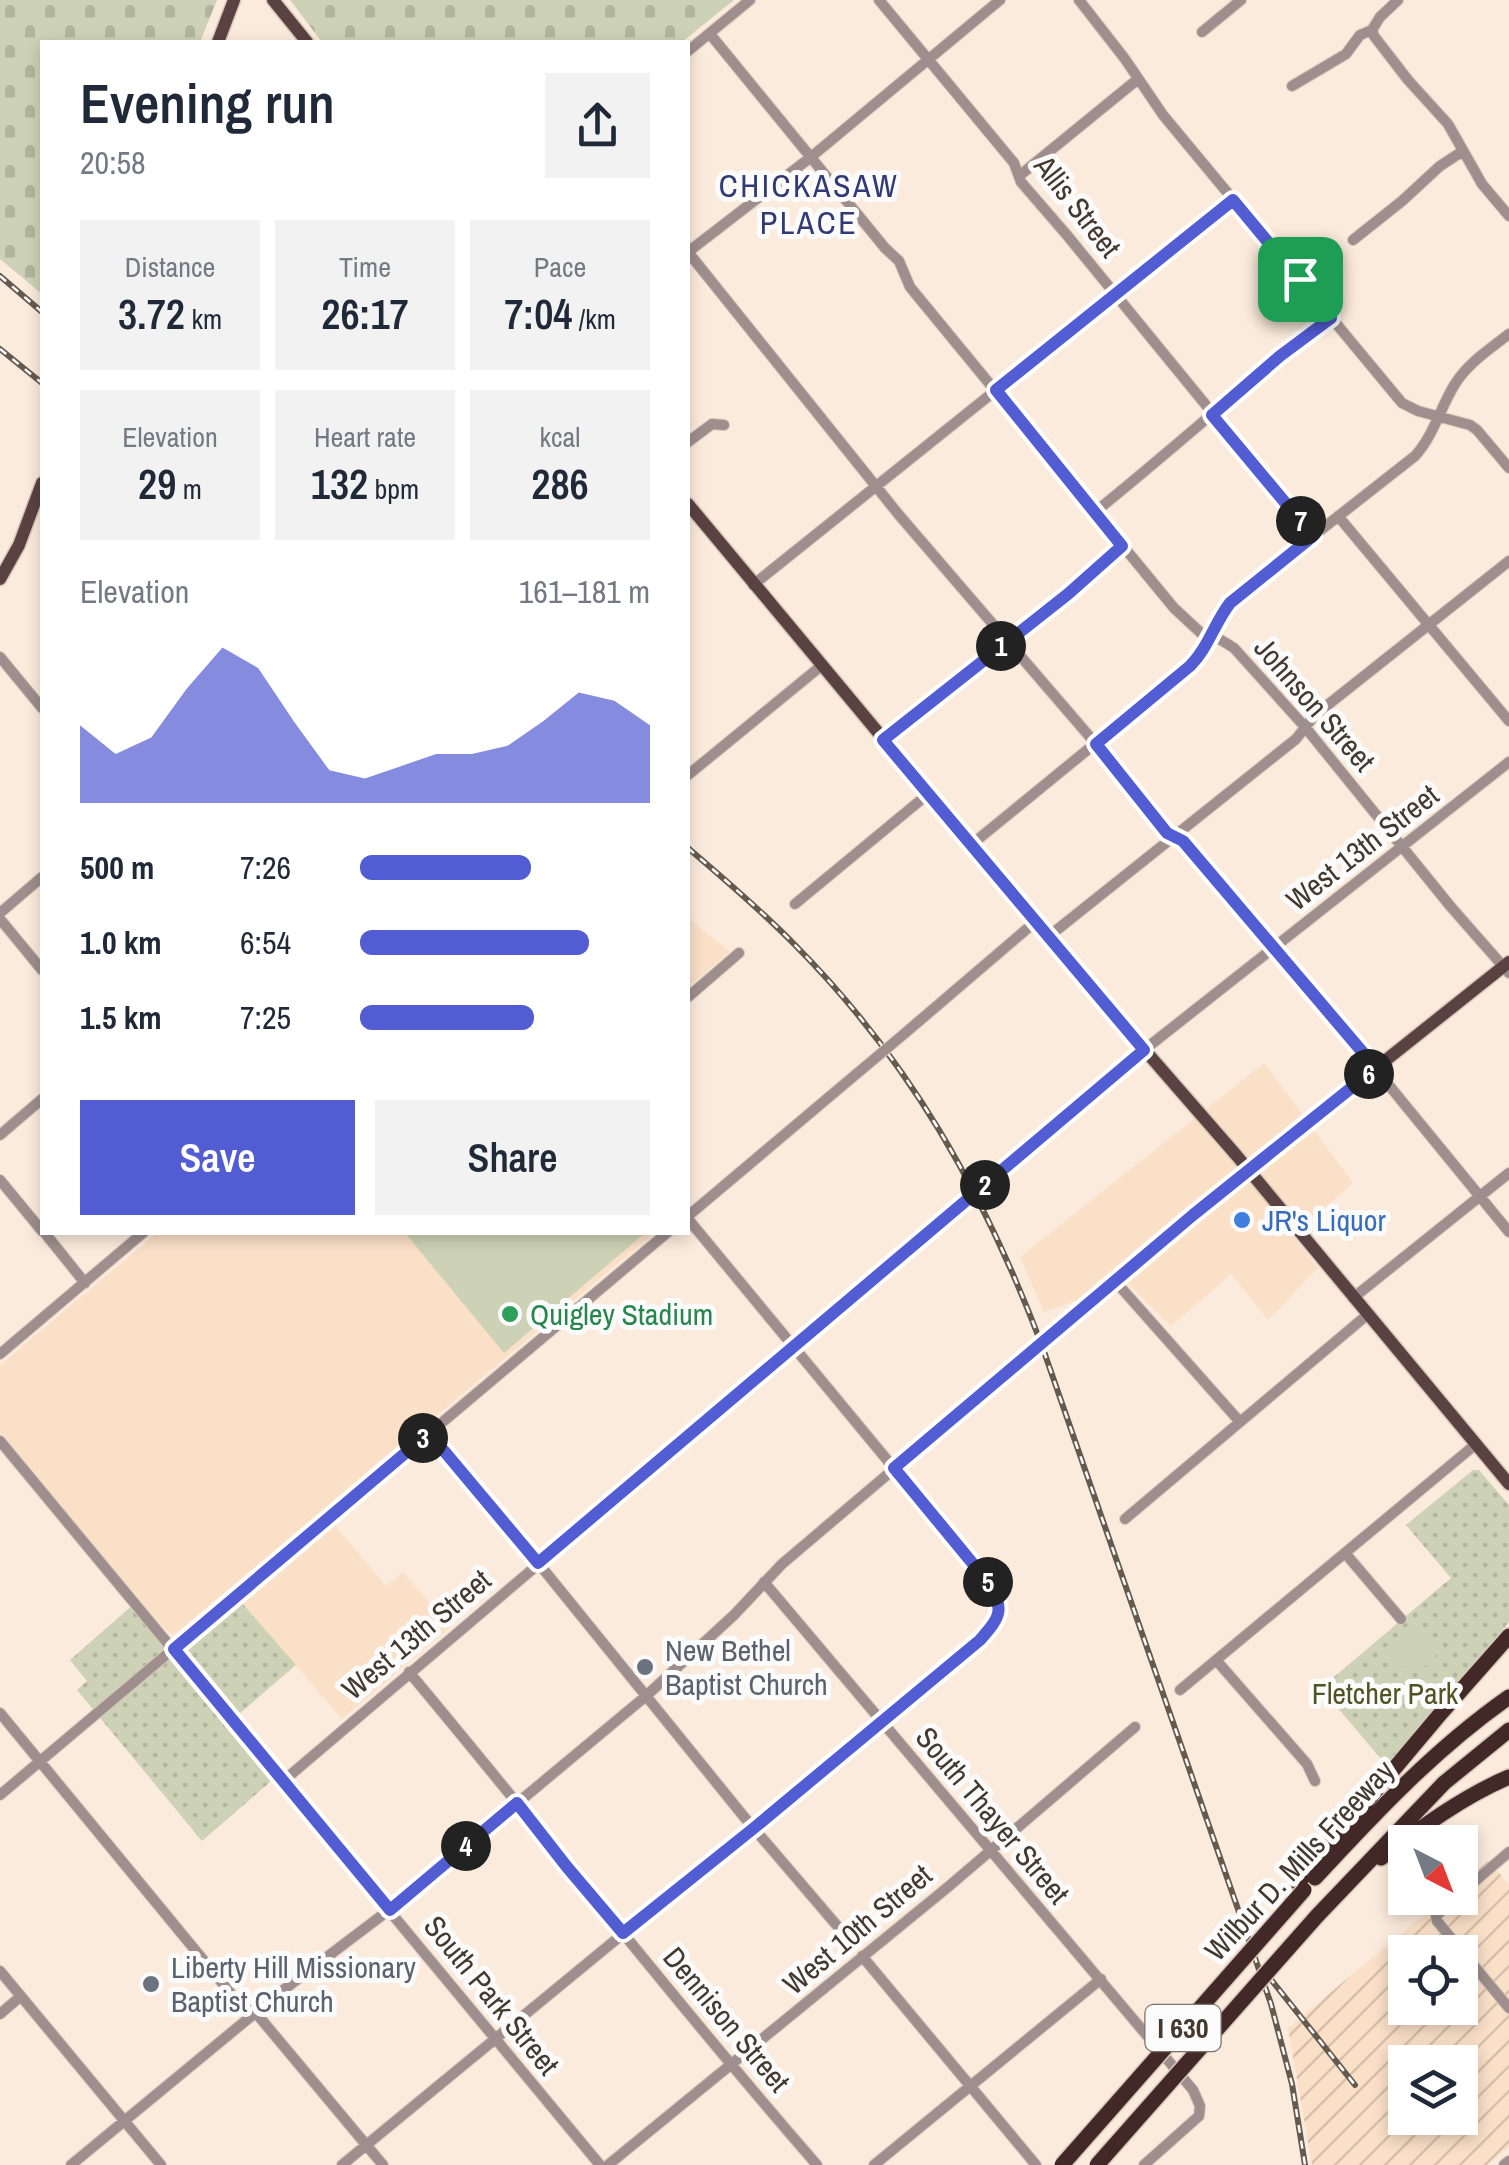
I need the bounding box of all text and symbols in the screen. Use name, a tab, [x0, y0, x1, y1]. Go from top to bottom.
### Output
text: Evening run	[80, 66, 335, 140]
button: share	[545, 73, 650, 178]
text: 20:58	[80, 141, 146, 184]
street label: Allis Street	[1025, 146, 1130, 265]
district label: CHICKASAW PLACE	[719, 164, 899, 244]
pin	[1258, 237, 1343, 322]
text: Distance	[125, 248, 215, 286]
text: Time	[339, 248, 391, 286]
text: Pace	[534, 248, 586, 286]
icon: arrive	[1273, 252, 1328, 307]
text: 3.72	[118, 286, 185, 342]
text: 26:17	[321, 286, 409, 342]
text: 7:04	[504, 286, 572, 342]
text: km	[185, 300, 222, 338]
text: /km	[572, 300, 616, 338]
text: Elevation	[122, 418, 218, 456]
text: Heart rate	[314, 418, 416, 456]
text: kcal	[540, 418, 580, 456]
text: 29	[138, 456, 176, 512]
text: 132	[311, 456, 368, 512]
text: 286	[531, 456, 589, 512]
text: m	[176, 470, 202, 508]
text: bpm	[368, 470, 419, 508]
pin: 7	[1276, 496, 1326, 546]
text: 7	[1295, 502, 1307, 540]
text: Elevation	[80, 570, 189, 613]
text: 161–181 m	[519, 570, 650, 613]
pin: 1	[976, 621, 1026, 671]
text: 1	[995, 627, 1007, 665]
street label: Johnson Street	[1246, 628, 1384, 780]
street label: West 13th Street	[1278, 775, 1446, 919]
text: 500 m	[80, 846, 154, 889]
text: 7:26	[240, 846, 291, 889]
text: 1.0 km	[80, 921, 162, 964]
text: 6:54	[240, 921, 291, 964]
text: 1.5 km	[80, 996, 162, 1039]
text: 7:25	[240, 996, 291, 1039]
pin: 6	[1344, 1049, 1394, 1099]
text: 6	[1363, 1055, 1375, 1093]
button: Save	[80, 1100, 355, 1215]
button: Share	[375, 1100, 650, 1215]
pin: 2	[960, 1160, 1010, 1210]
text: 2	[979, 1166, 991, 1204]
place label: JR's Liquor	[1262, 1200, 1386, 1240]
marker: JR's Liquor	[1231, 1209, 1253, 1231]
place label: Quigley Stadium	[530, 1294, 713, 1334]
marker: Quigley Stadium	[499, 1303, 521, 1325]
pin: 3	[398, 1413, 448, 1463]
text: 3	[417, 1419, 429, 1457]
pin: 5	[963, 1557, 1013, 1607]
street label: West 13th Street	[333, 1560, 499, 1708]
text: 5	[982, 1563, 994, 1601]
place label: New Bethel Baptist Church	[665, 1630, 828, 1704]
marker: New Bethel Baptist Church	[634, 1656, 656, 1678]
park label: Fletcher Park	[1312, 1673, 1459, 1713]
street label: South Thayer Street	[907, 1718, 1079, 1912]
street label: Wilbur D. Mills Freeway	[1195, 1750, 1403, 1969]
pin: 4	[441, 1821, 491, 1871]
north arrow	[1388, 1825, 1478, 1915]
map controls	[1388, 1825, 1478, 2135]
text: 4	[460, 1827, 472, 1865]
street label: West 10th Street	[774, 1855, 940, 2003]
street label: South Park Street	[415, 1907, 569, 2083]
button: locate	[1388, 1935, 1478, 2025]
street label: Dennison Street	[655, 1938, 800, 2100]
place label: Liberty Hill Missionary Baptist Church	[171, 1947, 416, 2021]
marker: Liberty Hill Missionary Baptist Church	[140, 1973, 162, 1995]
road number: I 630	[1146, 2005, 1220, 2051]
button: layers	[1388, 2045, 1478, 2135]

